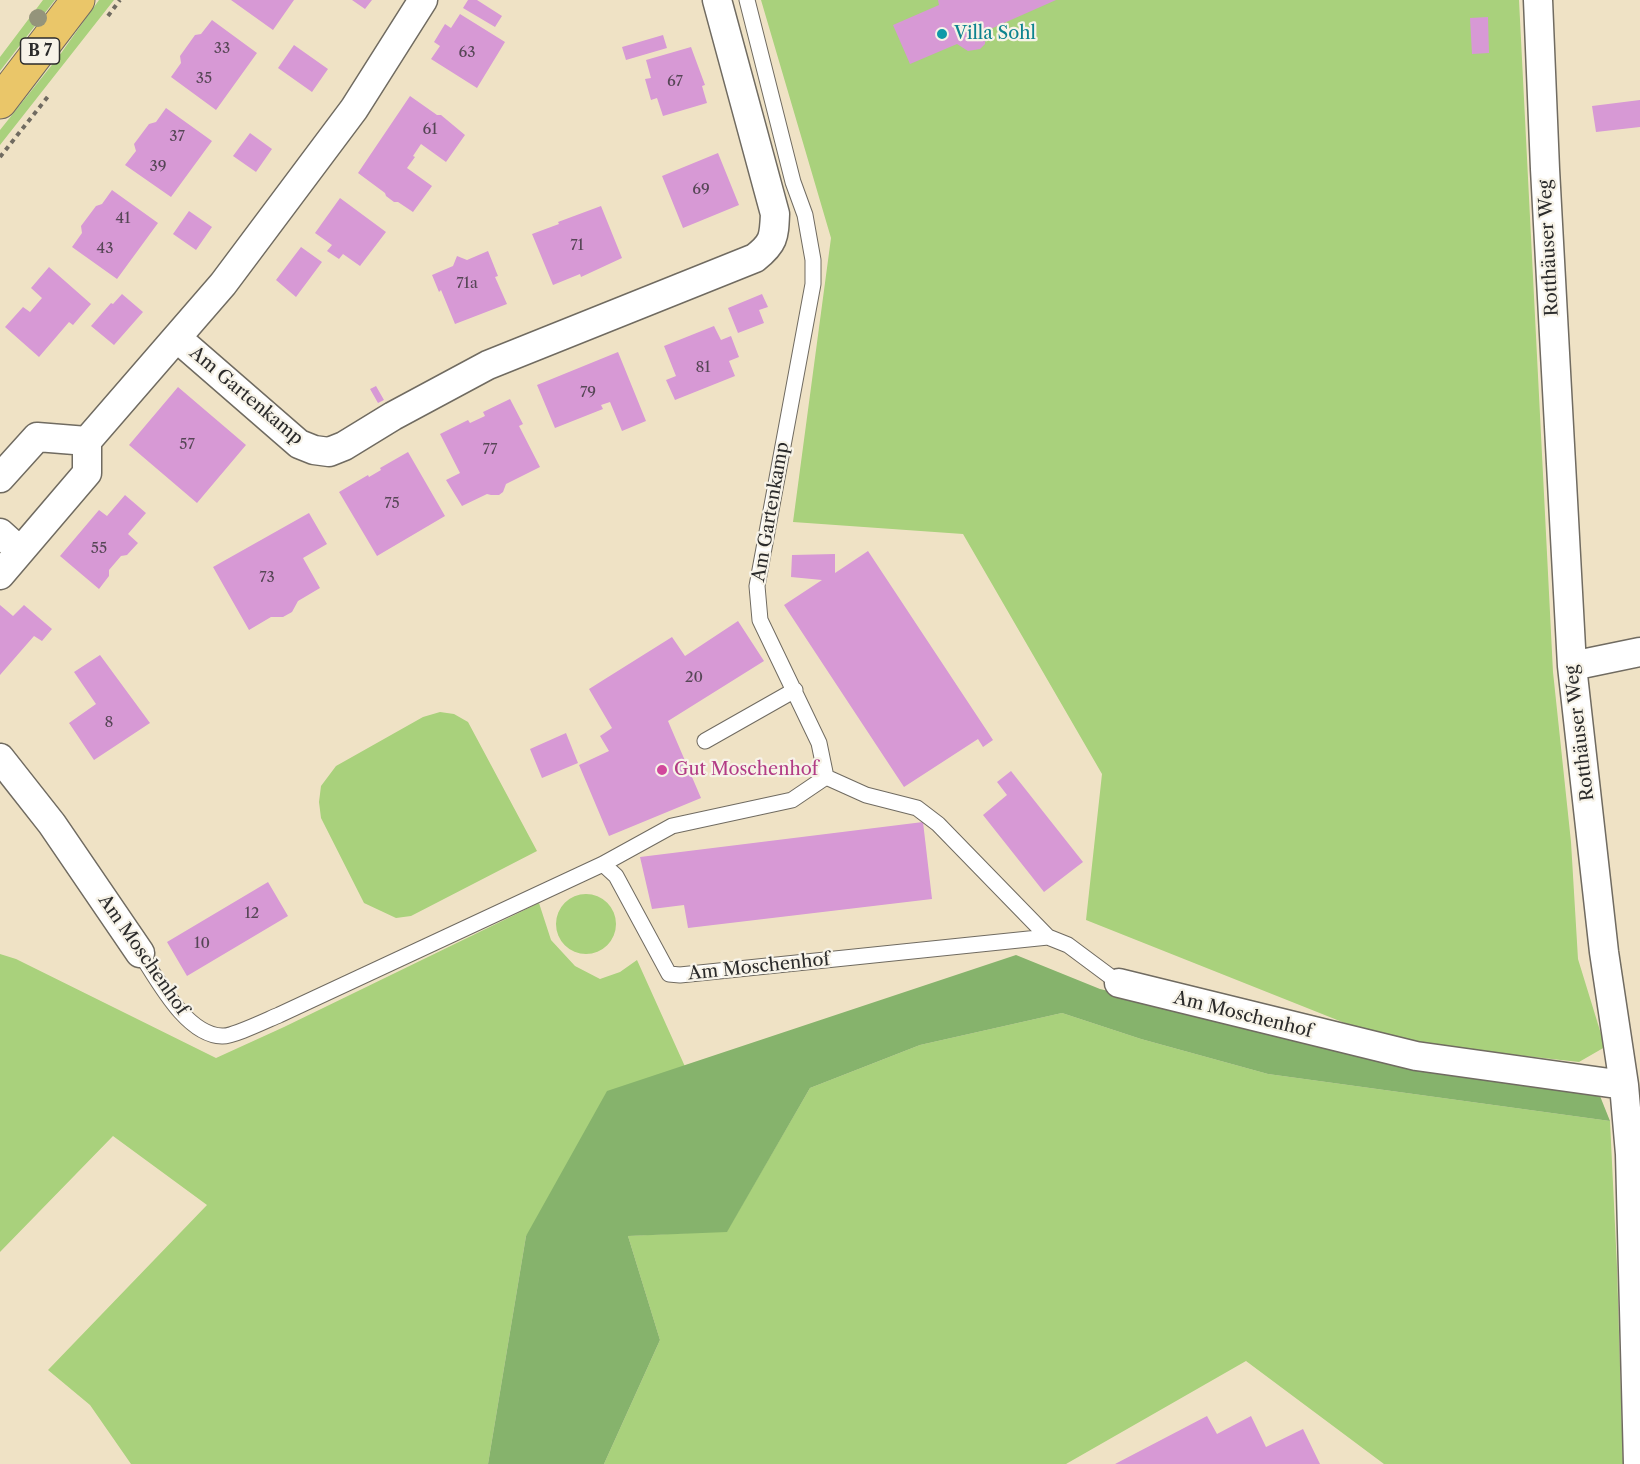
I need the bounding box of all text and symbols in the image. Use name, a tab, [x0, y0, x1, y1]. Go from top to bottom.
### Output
place label: Villa Sohl	[954, 23, 1036, 45]
marker: Villa Sohl	[935, 27, 949, 41]
road number: B 7	[20, 38, 60, 64]
house number: 33	[214, 40, 230, 58]
house number: 63	[458, 44, 476, 62]
house number: 35	[196, 70, 212, 88]
house number: 67	[667, 73, 683, 91]
house number: 61	[422, 121, 438, 139]
house number: 37	[169, 128, 185, 146]
house number: 39	[149, 158, 167, 176]
street label: Rotthäuser Weg	[1535, 179, 1563, 317]
house number: 69	[692, 181, 710, 199]
house number: 41	[116, 210, 130, 228]
house number: 71	[570, 237, 584, 255]
house number: 43	[97, 240, 113, 258]
house number: 71a	[456, 275, 478, 293]
street label: Am Gartenkamp	[185, 342, 307, 450]
house number: 81	[695, 359, 711, 377]
house number: 79	[580, 384, 596, 402]
house number: 57	[179, 436, 195, 454]
street label: Am Gartenkamp	[748, 440, 794, 584]
house number: 77	[483, 441, 497, 459]
house number: 75	[384, 495, 400, 513]
house number: 55	[91, 540, 107, 558]
house number: 73	[259, 569, 275, 587]
street label: Rotthäuser Weg	[1561, 664, 1599, 802]
house number: 20	[685, 669, 703, 687]
house number: 8	[105, 714, 113, 732]
place label: Gut Moschenhof	[674, 759, 818, 781]
marker: Gut Moschenhof	[655, 763, 669, 777]
street label: Am Moschenhof	[93, 891, 193, 1019]
house number: 12	[245, 905, 259, 923]
house number: 10	[194, 935, 210, 953]
street label: Am Moschenhof	[687, 949, 831, 985]
street label: Am Moschenhof	[1171, 987, 1315, 1043]

